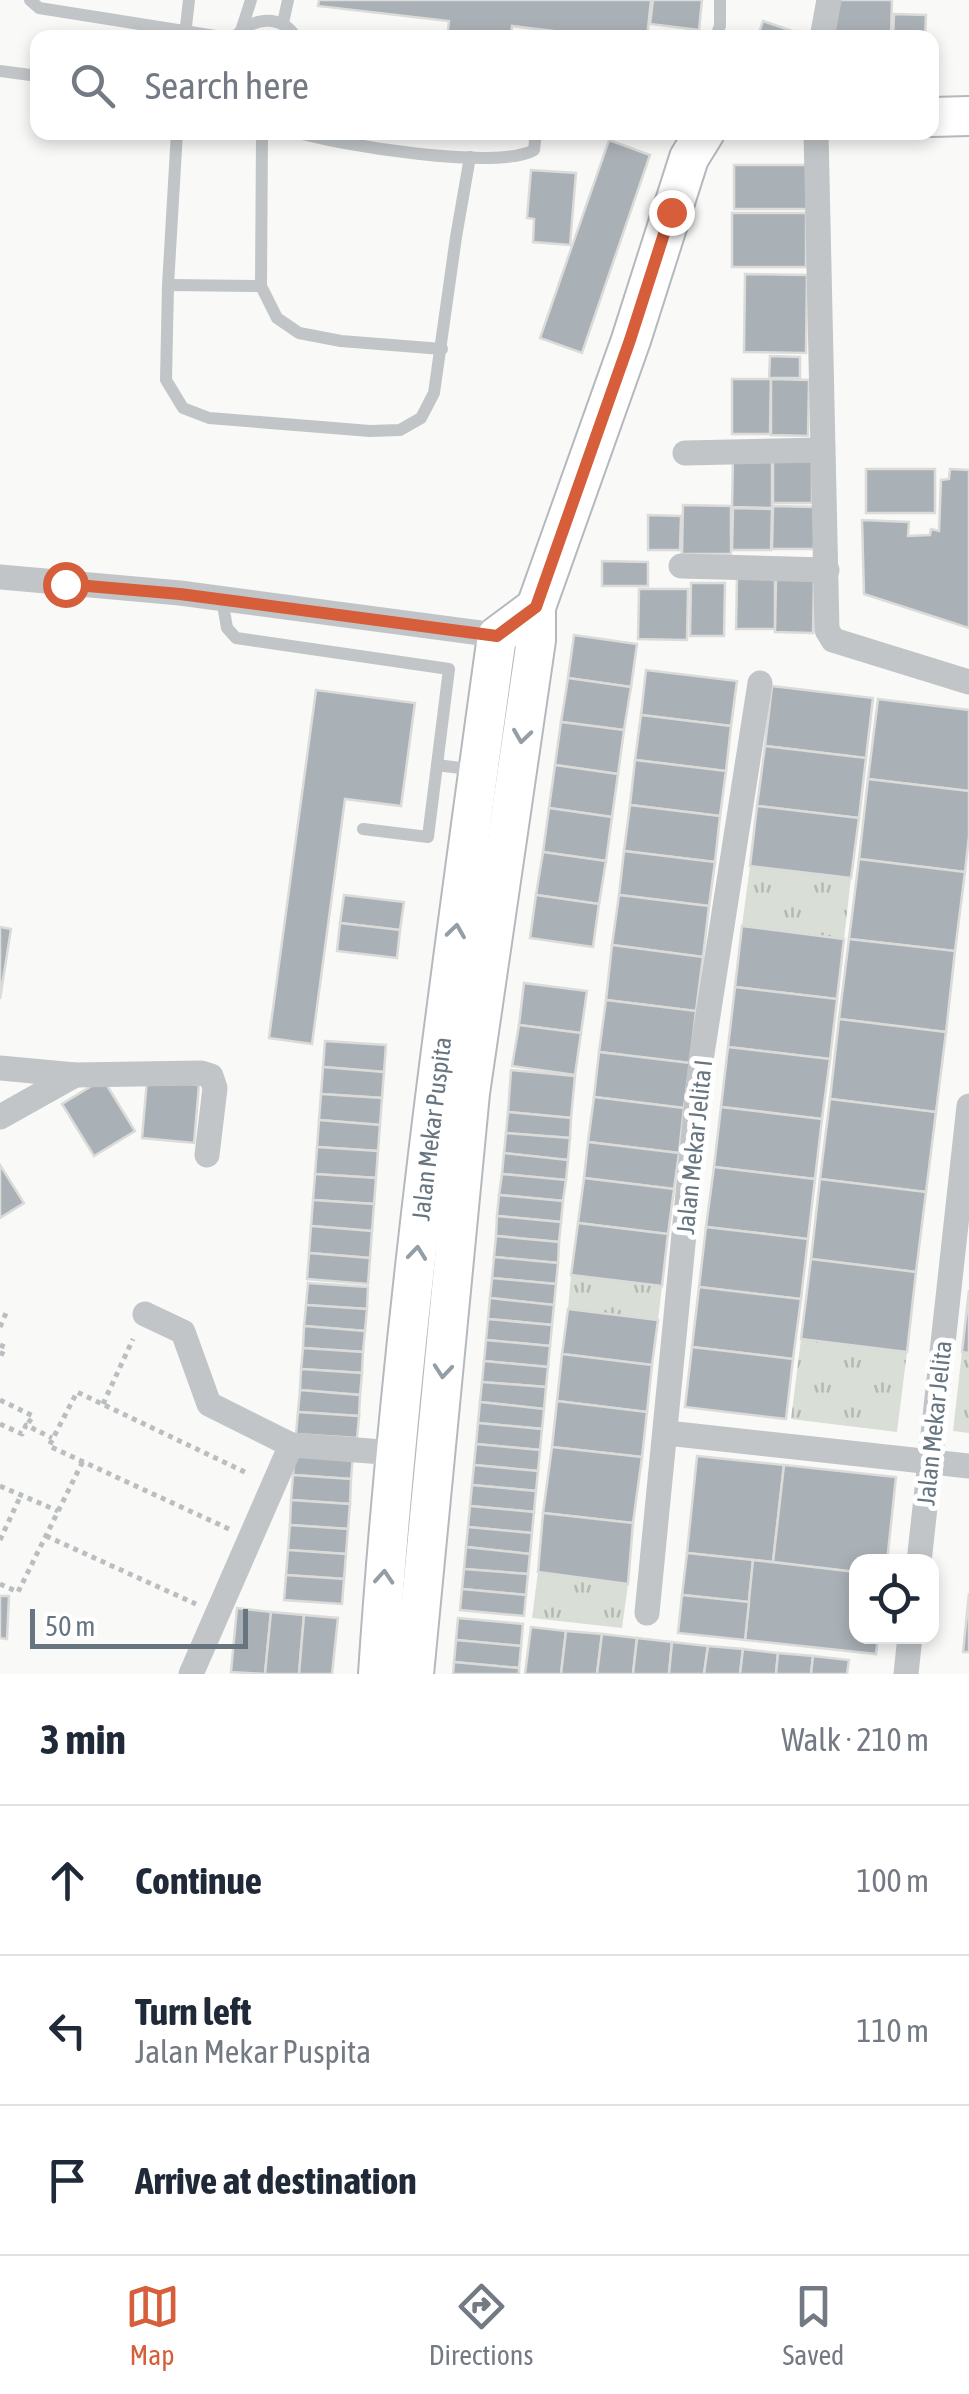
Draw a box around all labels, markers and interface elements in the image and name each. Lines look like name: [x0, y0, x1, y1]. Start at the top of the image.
search box: [30, 30, 939, 140]
icon: search: [65, 58, 120, 113]
text: Search here: [145, 64, 309, 107]
route end: [649, 190, 695, 236]
route start: [43, 562, 89, 608]
one-way arrow: [512, 728, 533, 744]
one-way arrow: [445, 922, 466, 939]
street label: Jalan Mekar Puspita: [406, 1035, 457, 1222]
street label: Jalan Mekar Jelita I: [671, 1058, 717, 1236]
one-way arrow: [406, 1245, 427, 1261]
street label: Jalan Mekar Jelita: [911, 1339, 957, 1507]
one-way arrow: [433, 1363, 454, 1379]
map controls: [849, 1554, 939, 1644]
button: locate: [849, 1554, 939, 1644]
one-way arrow: [373, 1568, 395, 1584]
scale bar: [30, 1604, 248, 1648]
text: 50 m: [45, 1610, 95, 1642]
text: 3 min: [40, 1715, 126, 1763]
text: Walk · 210 m: [781, 1721, 929, 1758]
icon: ahead: [40, 1853, 95, 1908]
text: Continue: [135, 1859, 262, 1902]
text: 100 m: [856, 1862, 929, 1899]
text: Turn left: [135, 1990, 251, 2033]
icon: left: [40, 2003, 95, 2058]
text: 110 m: [856, 2012, 929, 2049]
text: Jalan Mekar Puspita: [135, 2033, 371, 2070]
icon: arrive: [40, 2153, 95, 2208]
text: Arrive at destination: [135, 2159, 417, 2202]
tab: Map: [125, 2279, 180, 2371]
tab: Directions: [429, 2279, 533, 2371]
tab: Saved: [783, 2279, 844, 2371]

